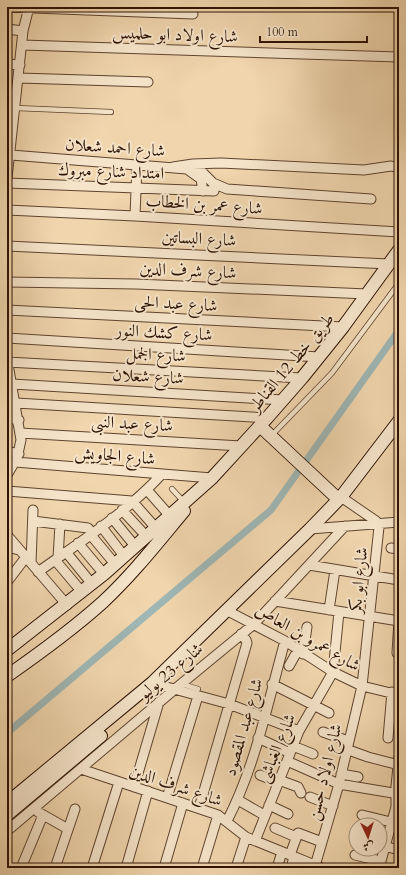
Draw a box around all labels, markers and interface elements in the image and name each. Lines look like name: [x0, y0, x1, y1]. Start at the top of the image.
scale bar: [260, 18, 367, 44]
street label: شارع اولاد ابو حلميس: [112, 21, 238, 50]
text: 100 m: [266, 24, 299, 40]
street label: شارع احمد شعلان: [64, 133, 166, 164]
street label: امتداد شارع مبروك: [57, 158, 165, 187]
street label: شارع عمر بن الخطاب: [145, 189, 263, 222]
street label: شارع البساتين: [161, 225, 237, 254]
street label: شارع شرف الدين: [139, 256, 237, 287]
street label: شارع عبد الحى: [134, 290, 218, 319]
street label: طريق خط 12 القناطر: [242, 308, 340, 418]
street label: شارع كشك النور: [113, 318, 213, 349]
street label: شارع الجمل: [125, 341, 186, 370]
street label: شارع شعلان: [112, 363, 184, 392]
street label: شارع عبد النبى: [90, 410, 174, 439]
street label: شارع الجاويش: [74, 441, 156, 472]
street label: شارع ابو بكر: [343, 546, 375, 616]
street label: شارع عمرو بن العاص: [250, 598, 365, 679]
street label: شارع 23 يوليو: [131, 637, 209, 708]
street label: شارع عبد المقصود: [219, 675, 270, 779]
street label: شارع الغباشى: [252, 710, 303, 787]
street label: شارع اولاد حسن: [301, 721, 350, 823]
street label: شارع شرف الدين: [126, 759, 225, 814]
north arrow: [348, 817, 388, 857]
text: ش: [363, 839, 375, 854]

